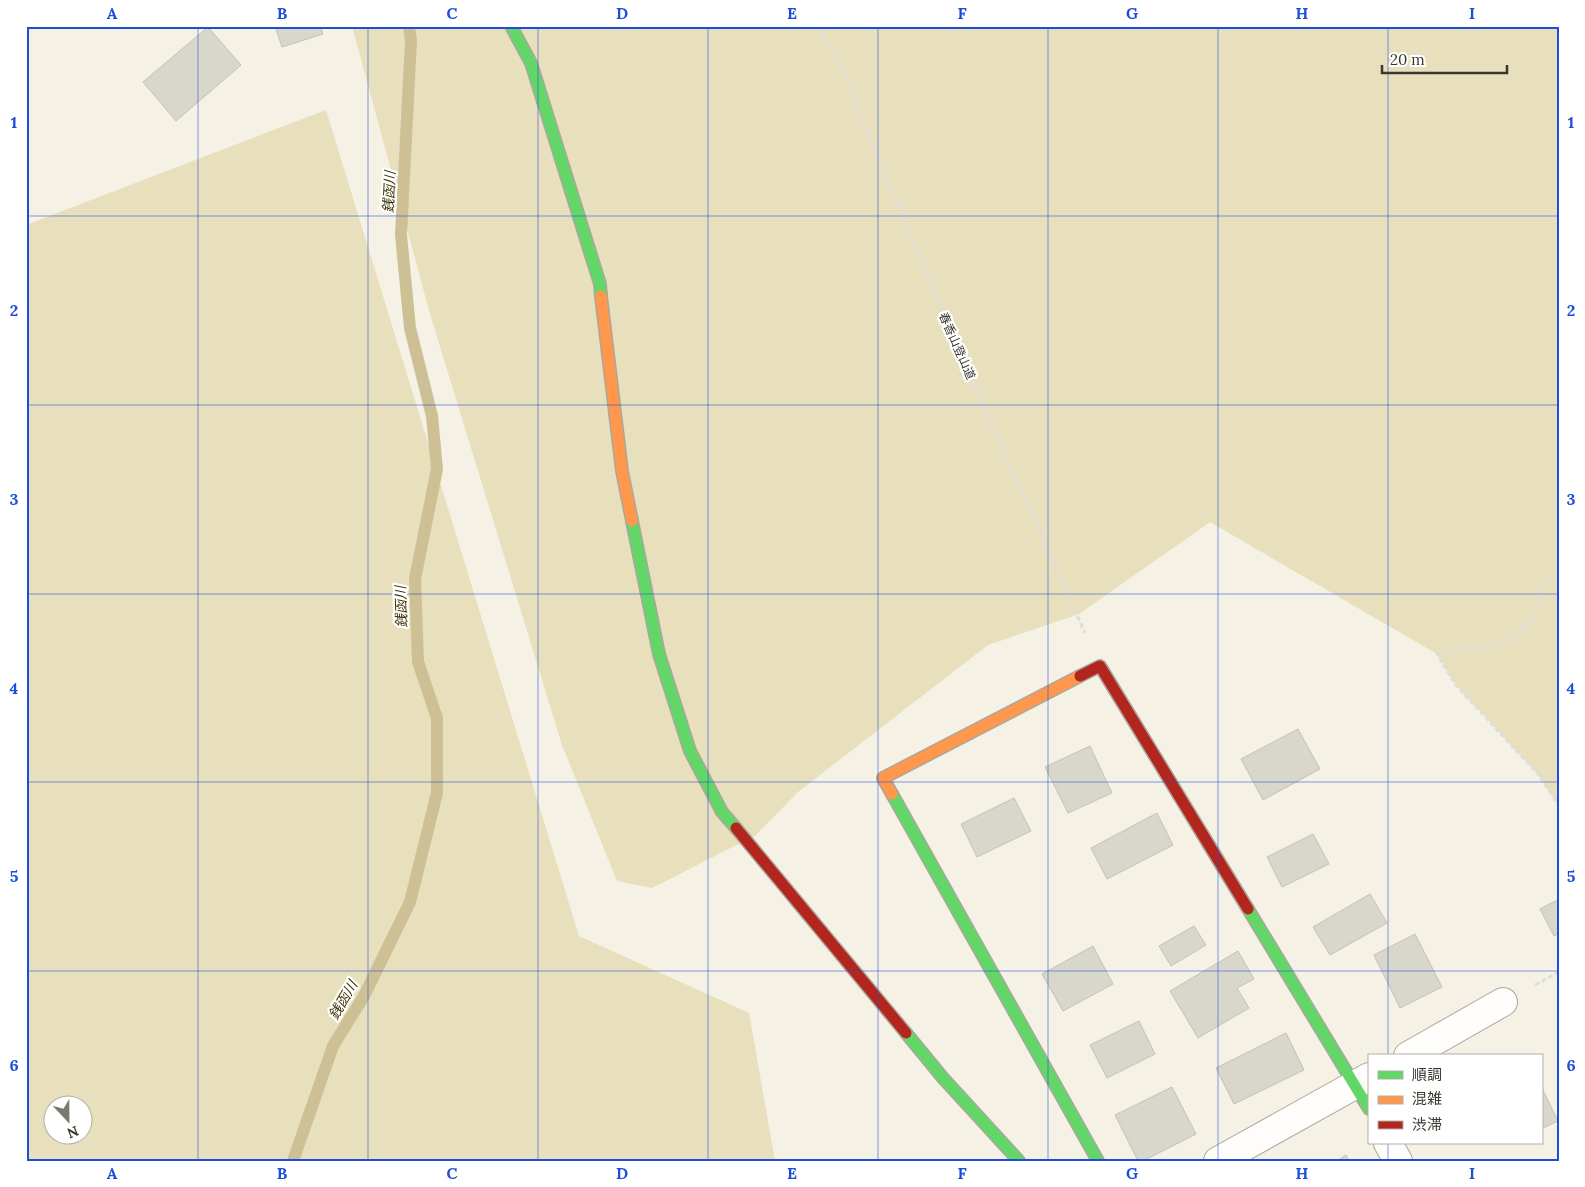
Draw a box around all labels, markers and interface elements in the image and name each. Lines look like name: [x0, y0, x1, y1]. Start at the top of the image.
text: A: [107, 3, 118, 23]
text: B: [277, 3, 288, 23]
text: C: [446, 3, 458, 23]
text: D: [616, 3, 628, 23]
text: E: [787, 3, 797, 23]
text: F: [957, 3, 967, 23]
text: G: [1126, 3, 1138, 23]
text: H: [1296, 3, 1309, 23]
text: I: [1469, 3, 1475, 23]
scale bar: [1382, 42, 1508, 74]
text: 20 m: [1390, 50, 1425, 69]
text: 1: [11, 112, 17, 132]
text: 1: [1568, 112, 1574, 132]
water label: 銭函川: [379, 169, 399, 213]
text: 2: [10, 300, 18, 320]
text: 2: [1567, 300, 1575, 320]
street label: 春香山登山道: [936, 310, 979, 382]
text: 3: [10, 489, 19, 509]
text: 3: [1567, 489, 1576, 509]
water label: 銭函川: [391, 584, 411, 628]
text: 4: [10, 678, 19, 698]
text: 4: [1567, 678, 1576, 698]
text: 5: [10, 866, 19, 886]
text: 5: [1567, 866, 1576, 886]
water label: 銭函川: [325, 976, 362, 1023]
legend: [1368, 1054, 1542, 1144]
text: 6: [9, 1055, 19, 1075]
text: 6: [1566, 1055, 1576, 1075]
text: 順調: [1412, 1065, 1442, 1084]
text: 混雑: [1412, 1089, 1442, 1108]
north arrow: [42, 1094, 92, 1144]
text: 渋滞: [1412, 1115, 1442, 1134]
text: N: [64, 1122, 81, 1142]
text: A: [107, 1163, 118, 1183]
text: B: [277, 1163, 288, 1183]
text: C: [446, 1163, 458, 1183]
text: D: [616, 1163, 628, 1183]
text: E: [787, 1163, 797, 1183]
text: F: [957, 1163, 967, 1183]
text: G: [1126, 1163, 1138, 1183]
text: H: [1296, 1163, 1309, 1183]
text: I: [1469, 1163, 1475, 1183]

